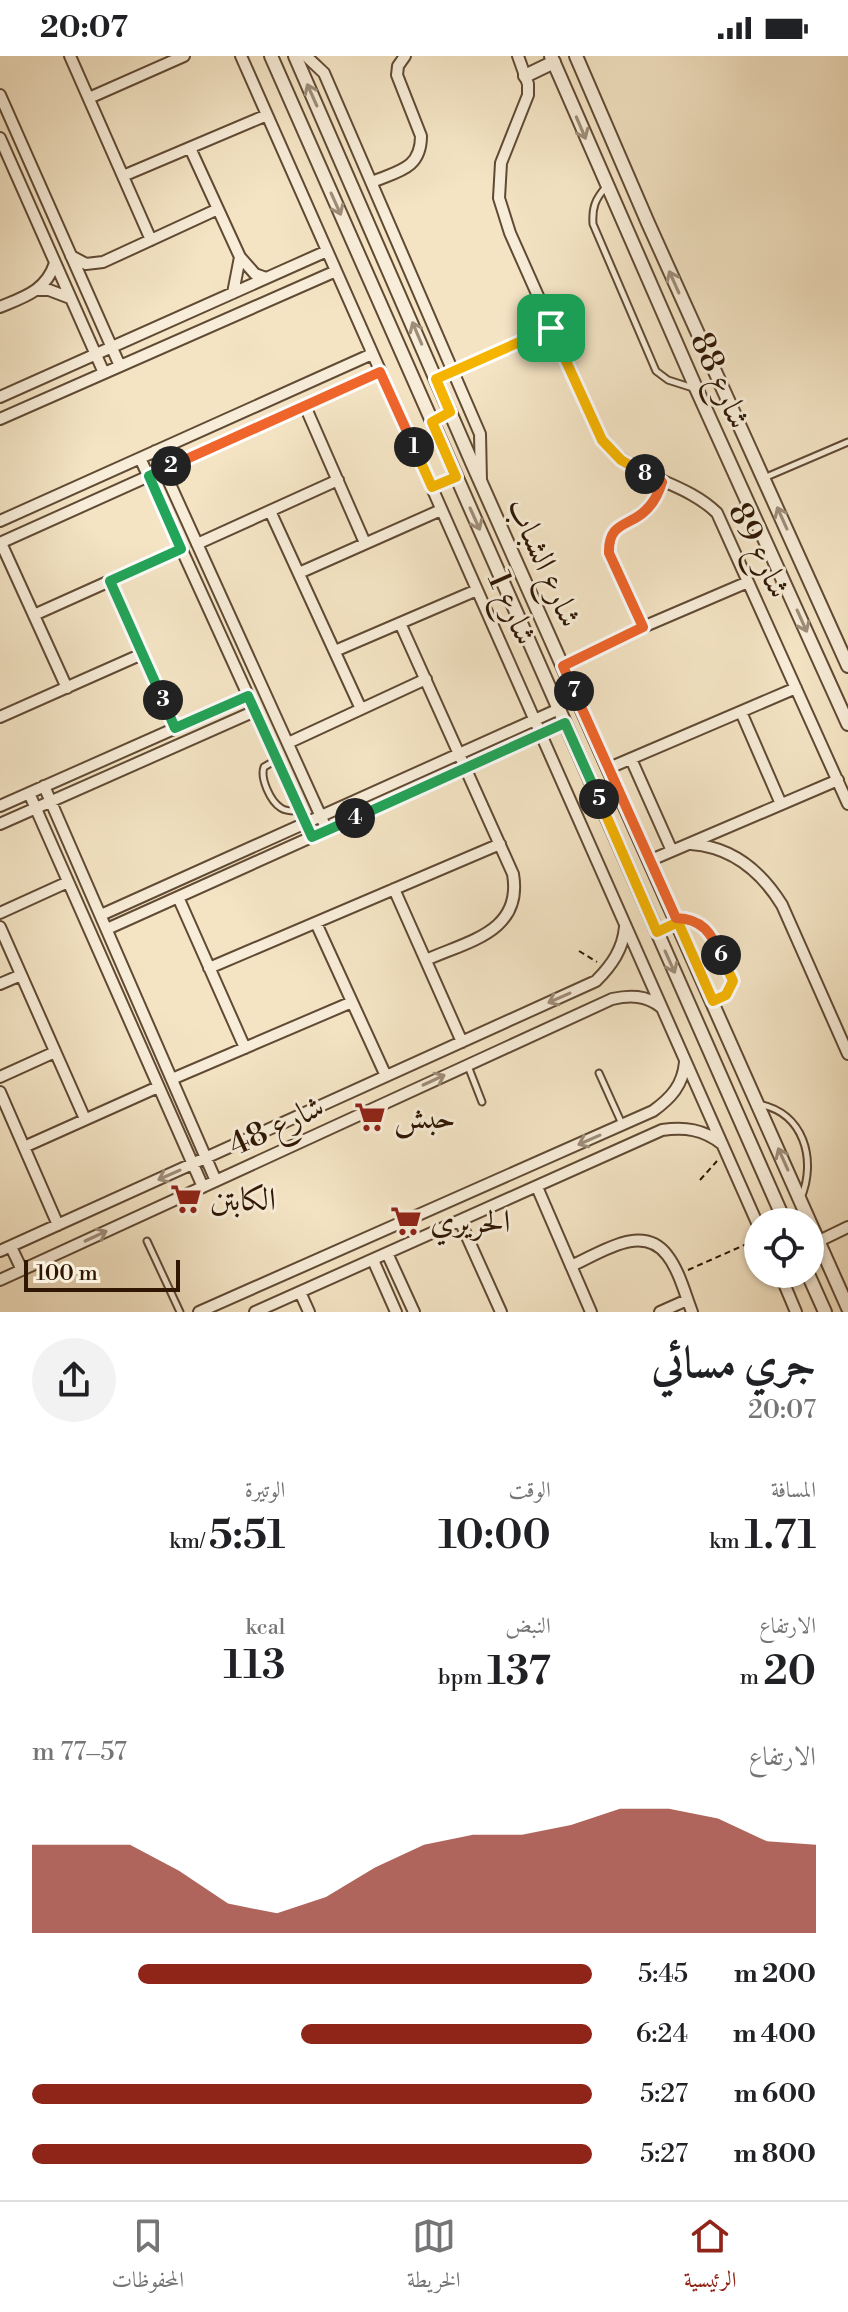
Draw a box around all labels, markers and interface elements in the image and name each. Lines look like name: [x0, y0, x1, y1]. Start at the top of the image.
text: 20:07: [40, 9, 128, 47]
one-way arrow: [304, 83, 319, 107]
one-way arrow: [575, 115, 590, 140]
one-way arrow: [329, 192, 344, 216]
one-way arrow: [666, 270, 681, 294]
pin: [517, 294, 585, 362]
icon: arrive: [529, 306, 573, 350]
one-way arrow: [409, 321, 423, 346]
street label: شارع 88: [676, 326, 759, 437]
pin: 1: [394, 427, 434, 467]
text: 1: [409, 433, 419, 460]
pin: 2: [151, 446, 191, 486]
text: 2: [164, 452, 178, 479]
pin: 8: [625, 454, 665, 494]
text: 8: [638, 460, 652, 487]
street label: شارع الشباب: [492, 491, 590, 636]
street label: شارع 89: [714, 496, 799, 607]
one-way arrow: [468, 507, 483, 531]
one-way arrow: [773, 507, 788, 531]
street label: شارع 1: [473, 566, 546, 654]
one-way arrow: [795, 609, 810, 633]
pin: 7: [554, 671, 594, 711]
text: 7: [568, 677, 580, 704]
pin: 3: [143, 680, 183, 720]
text: 3: [156, 686, 170, 713]
pin: 5: [579, 779, 619, 819]
text: 5: [592, 785, 606, 812]
pin: 4: [335, 798, 375, 838]
text: 4: [348, 804, 362, 831]
pin: 6: [701, 935, 741, 975]
text: 6: [714, 941, 728, 968]
one-way arrow: [664, 949, 679, 974]
one-way arrow: [547, 991, 572, 1006]
one-way arrow: [422, 1072, 446, 1087]
street label: شارع 48: [222, 1086, 333, 1171]
place label: حبش: [394, 1098, 456, 1139]
supermarket icon: حبش: [353, 1100, 387, 1134]
one-way arrow: [577, 1133, 601, 1148]
one-way arrow: [775, 1147, 790, 1171]
one-way arrow: [157, 1168, 182, 1183]
place label: الكابتن: [210, 1180, 276, 1220]
supermarket icon: الكابتن: [169, 1182, 203, 1216]
place label: الحريري: [430, 1202, 510, 1246]
supermarket icon: الحريري: [389, 1204, 423, 1238]
map controls: [744, 1208, 824, 1288]
button: locate: [744, 1208, 824, 1288]
one-way arrow: [84, 1228, 108, 1243]
scale bar: [24, 1256, 180, 1292]
text: 100 m: [36, 1260, 98, 1287]
text: جري مسائي: [652, 1336, 816, 1391]
button: share: [32, 1338, 116, 1422]
text: 20:07: [748, 1394, 816, 1426]
text: الوتيرة: [245, 1477, 285, 1504]
text: الوقت: [509, 1477, 551, 1504]
text: المسافة: [771, 1477, 816, 1504]
text: 5:51: [209, 1511, 285, 1561]
text: 10:00: [438, 1511, 551, 1561]
text: 1.71: [744, 1511, 816, 1561]
text: /km: [169, 1528, 209, 1555]
text: km: [709, 1528, 744, 1555]
text: النبض: [505, 1613, 551, 1640]
text: الارتفاع: [759, 1613, 816, 1640]
text: kcal: [245, 1614, 285, 1641]
text: 113: [224, 1641, 285, 1691]
text: 137: [487, 1647, 551, 1697]
text: 20: [763, 1647, 816, 1697]
text: bpm: [438, 1664, 487, 1691]
text: m: [740, 1664, 763, 1691]
text: 57–77 m: [32, 1736, 127, 1768]
text: الارتفاع: [749, 1741, 816, 1773]
text: 5:45: [638, 1958, 688, 1990]
text: 200 m: [734, 1958, 816, 1990]
text: 6:24: [636, 2018, 688, 2050]
text: 400 m: [733, 2018, 816, 2050]
text: 5:27: [640, 2078, 688, 2110]
text: 600 m: [734, 2078, 816, 2110]
text: 5:27: [640, 2138, 688, 2170]
text: 800 m: [734, 2138, 816, 2170]
tab: المحفوظات: [112, 2214, 184, 2301]
tab: الخريطة: [407, 2214, 461, 2301]
tab: الرئيسية: [684, 2214, 736, 2301]

